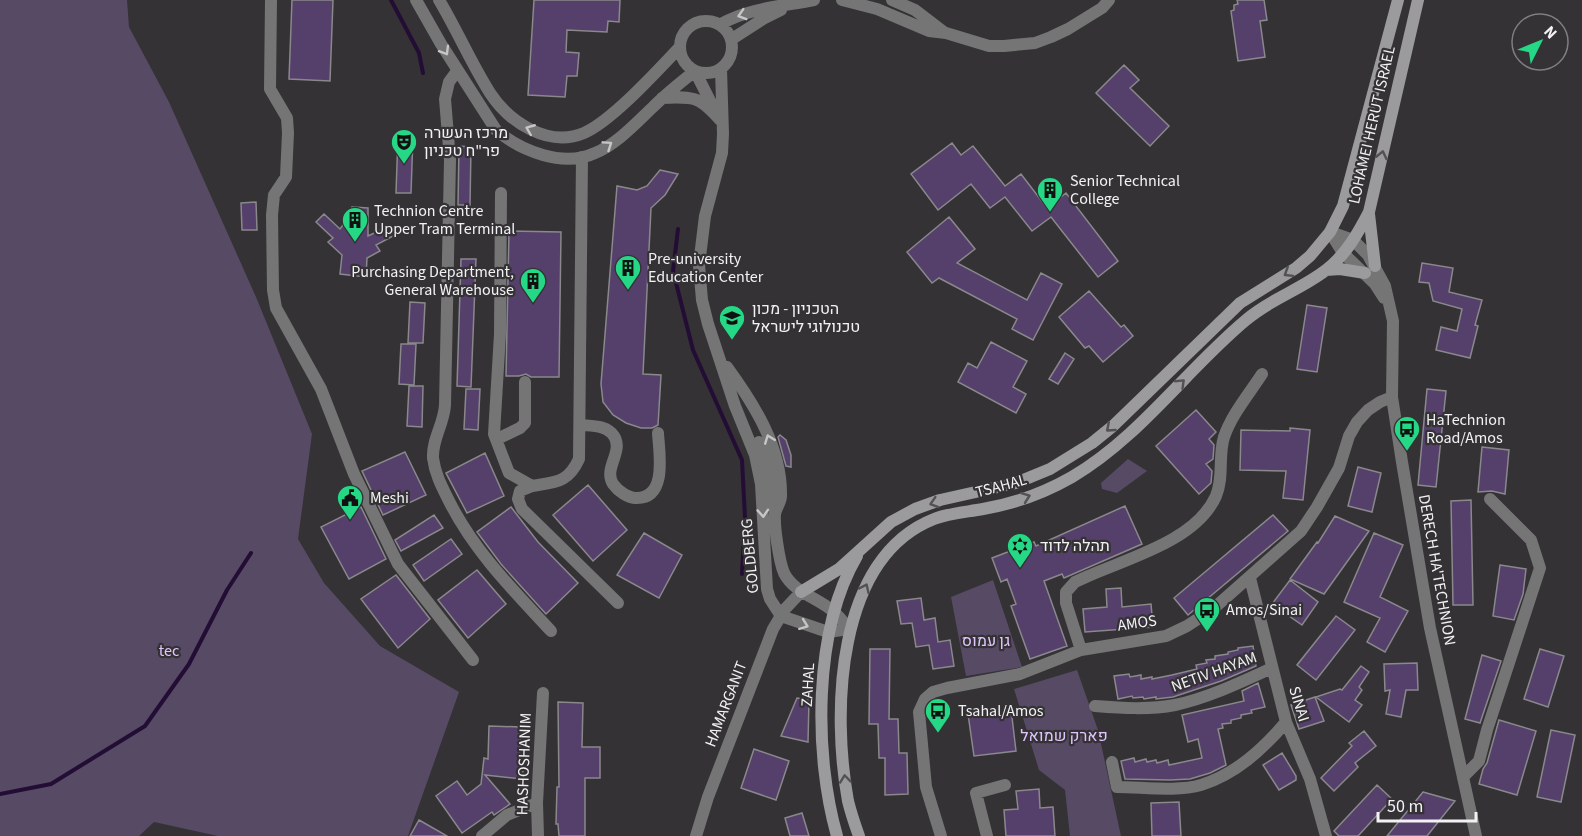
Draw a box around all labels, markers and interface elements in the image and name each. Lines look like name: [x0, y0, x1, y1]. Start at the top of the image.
one-way arrow: [737, 8, 748, 20]
north arrow: [1510, 12, 1570, 72]
text: N: [1539, 21, 1562, 44]
street label: LOHAMEI HERUT ISRAEL: [1343, 44, 1401, 206]
one-way arrow: [438, 45, 450, 55]
place label: מרכז העשרה פר"ח טכניון: [424, 122, 508, 162]
one-way arrow: [526, 124, 537, 136]
theatre icon: מרכז העשרה פר"ח טכניון: [389, 127, 419, 165]
one-way arrow: [601, 141, 612, 152]
one-way arrow: [1375, 150, 1388, 160]
place label: Senior Technical College: [1070, 170, 1180, 210]
building icon: Senior Technical College: [1035, 175, 1065, 213]
place label: Technion Centre Upper Tram Terminal: [374, 200, 515, 240]
building icon: Technion Centre Upper Tram Terminal: [340, 205, 370, 243]
place label: Pre-university Education Center: [648, 248, 764, 288]
building icon: Pre-university Education Center: [613, 253, 643, 291]
place label: Purchasing Department, General Warehouse: [351, 261, 514, 301]
one-way arrow: [1284, 265, 1294, 277]
building icon: Purchasing Department, General Warehouse: [518, 266, 548, 304]
place label: הטכניון - מכון טכנולוגי לישראל: [752, 298, 860, 338]
school or university icon: הטכניון - מכון טכנולוגי לישראל: [717, 303, 747, 341]
one-way arrow: [1174, 379, 1185, 390]
place label: HaTechnion Road/Amos: [1426, 409, 1506, 449]
bus stop icon: HaTechnion Road/Amos: [1392, 414, 1422, 452]
one-way arrow: [1106, 421, 1117, 432]
one-way arrow: [764, 434, 776, 445]
street label: TSAHAL: [973, 469, 1029, 503]
public building icon: Meshi: [335, 483, 365, 521]
place label: Meshi: [370, 487, 409, 509]
one-way arrow: [1021, 492, 1031, 505]
street label: DERECH HA'TECHNION: [1413, 493, 1461, 647]
one-way arrow: [929, 496, 940, 508]
one-way arrow: [756, 508, 769, 517]
street label: GOLDBERG: [736, 518, 764, 594]
synagogue icon: תהלה לדוד: [1005, 531, 1035, 569]
place label: תהלה לדוד: [1040, 535, 1110, 557]
one-way arrow: [858, 583, 870, 594]
bus stop icon: Amos/Sinai: [1192, 595, 1222, 633]
place label: Amos/Sinai: [1226, 599, 1302, 621]
street label: AMOS: [1116, 609, 1158, 637]
one-way arrow: [798, 618, 809, 630]
park label: גן עמוס: [962, 630, 1010, 652]
park label: tec: [159, 640, 179, 662]
street label: NETIV HAYAM: [1168, 646, 1260, 698]
street label: HAMARGANIT: [700, 658, 753, 750]
street label: ZAHAL: [796, 662, 820, 708]
street label: SINAI: [1283, 684, 1315, 724]
bus stop icon: Tsahal/Amos: [923, 696, 953, 734]
place label: Tsahal/Amos: [958, 700, 1044, 722]
street label: HASHOSHANIM: [511, 712, 537, 816]
park label: פארק שמואל: [1020, 725, 1108, 747]
one-way arrow: [840, 775, 852, 784]
scale bar: [1378, 785, 1476, 823]
text: 50 m: [1387, 794, 1423, 819]

